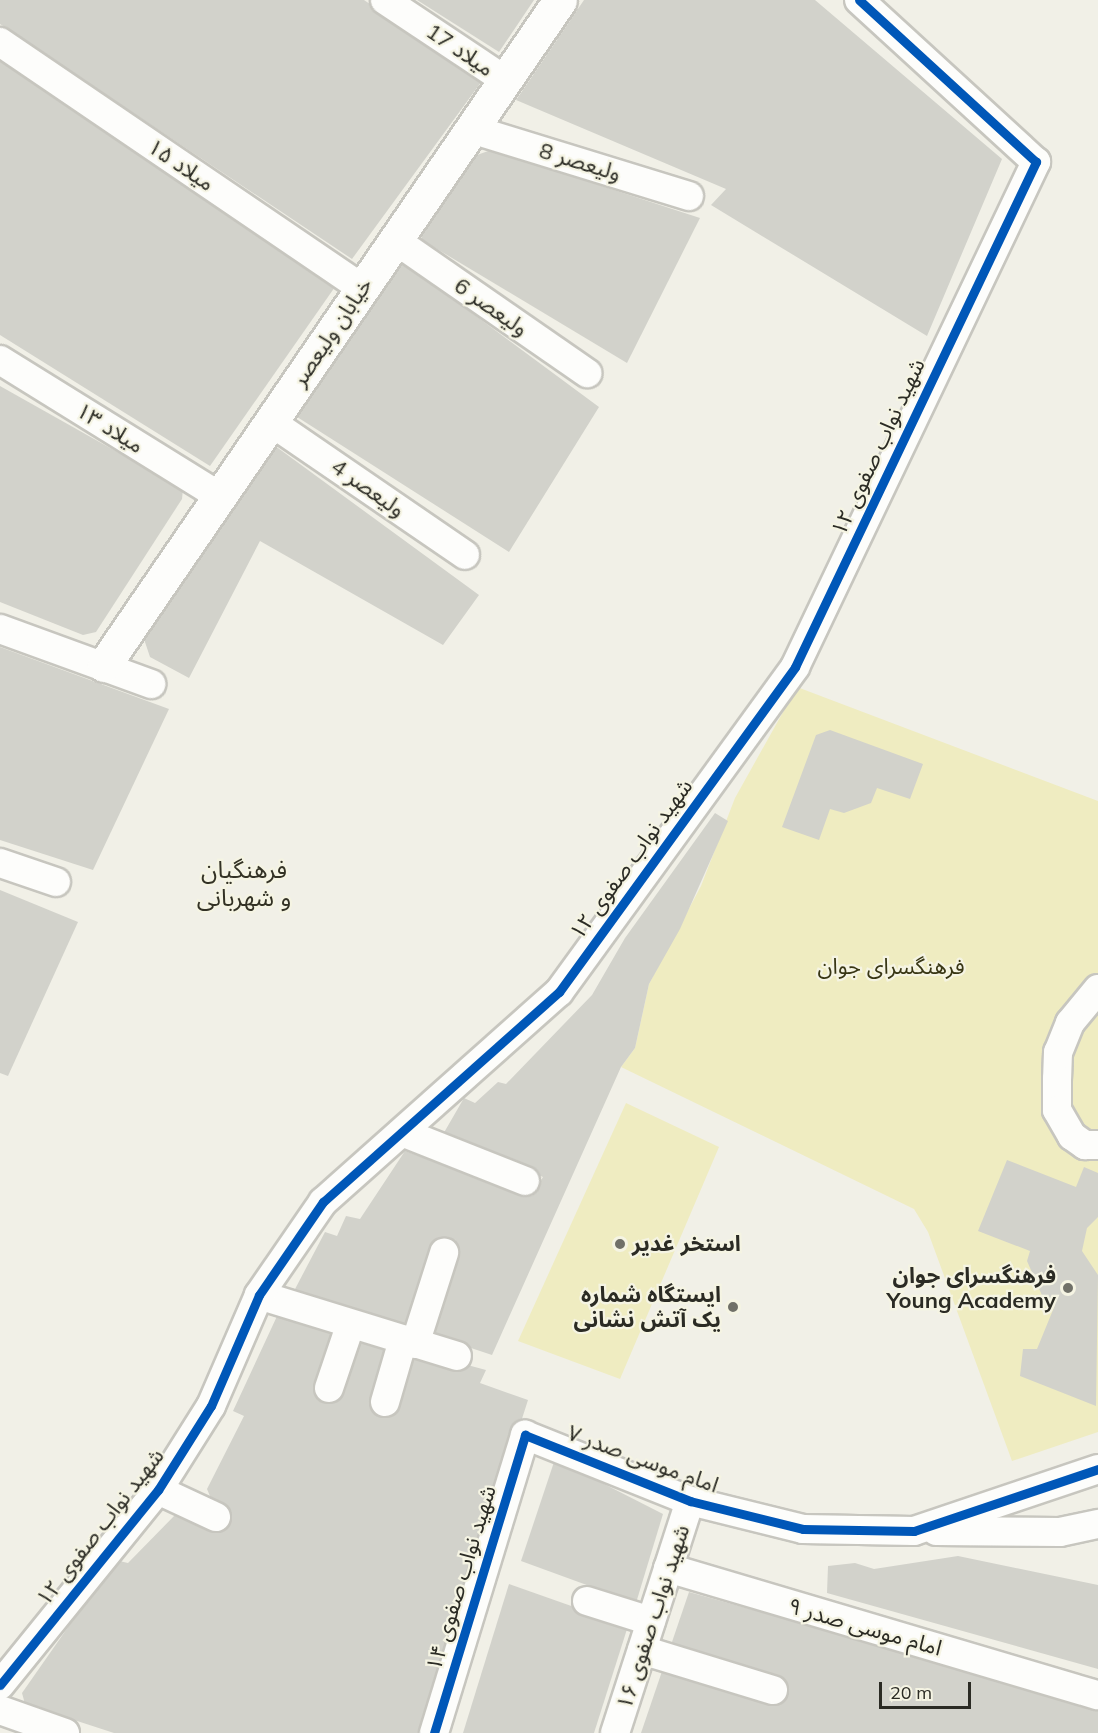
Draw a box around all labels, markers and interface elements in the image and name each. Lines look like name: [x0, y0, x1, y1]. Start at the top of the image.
street label: میلاد 17: [421, 18, 499, 82]
street label: میلاد ۱۵: [143, 133, 219, 197]
street label: ولیعصر 8: [536, 137, 624, 187]
street label: ولیعصر 6: [449, 272, 533, 342]
street label: خیابان ولیعصر: [286, 273, 378, 391]
street label: شهید نواب صفوی ۱۲: [825, 354, 931, 540]
street label: میلاد ۱۳: [71, 397, 149, 459]
street label: ولیعصر 4: [326, 453, 410, 523]
street label: شهید نواب صفوی ۱۲: [564, 774, 698, 944]
district label: فرهنگیان و شهربانی: [197, 856, 291, 912]
park label: فرهنگسرای جوان: [817, 954, 965, 980]
place label: استخر غدیر: [632, 1231, 741, 1257]
marker: استخر غدیر: [613, 1237, 627, 1251]
place label: فرهنگسرای جوان Young Academy: [887, 1262, 1056, 1314]
place label: ایستگاه شماره یک آتش نشانی: [574, 1281, 721, 1332]
marker: فرهنگسرای جوان Young Academy: [1061, 1281, 1075, 1295]
marker: ایستگاه شماره یک آتش نشانی: [726, 1300, 740, 1314]
street label: امام موسی صدر ۷: [564, 1419, 722, 1499]
street label: شهید نواب صفوی ۱۲: [31, 1443, 169, 1611]
street label: شهید نواب صفوی ۱۴: [420, 1482, 502, 1674]
street label: شهید نواب صفوی ۱۶: [611, 1522, 695, 1712]
street label: امام موسی صدر ۹: [785, 1592, 945, 1662]
scale bar: [882, 1670, 974, 1708]
text: 20 m: [890, 1681, 932, 1704]

